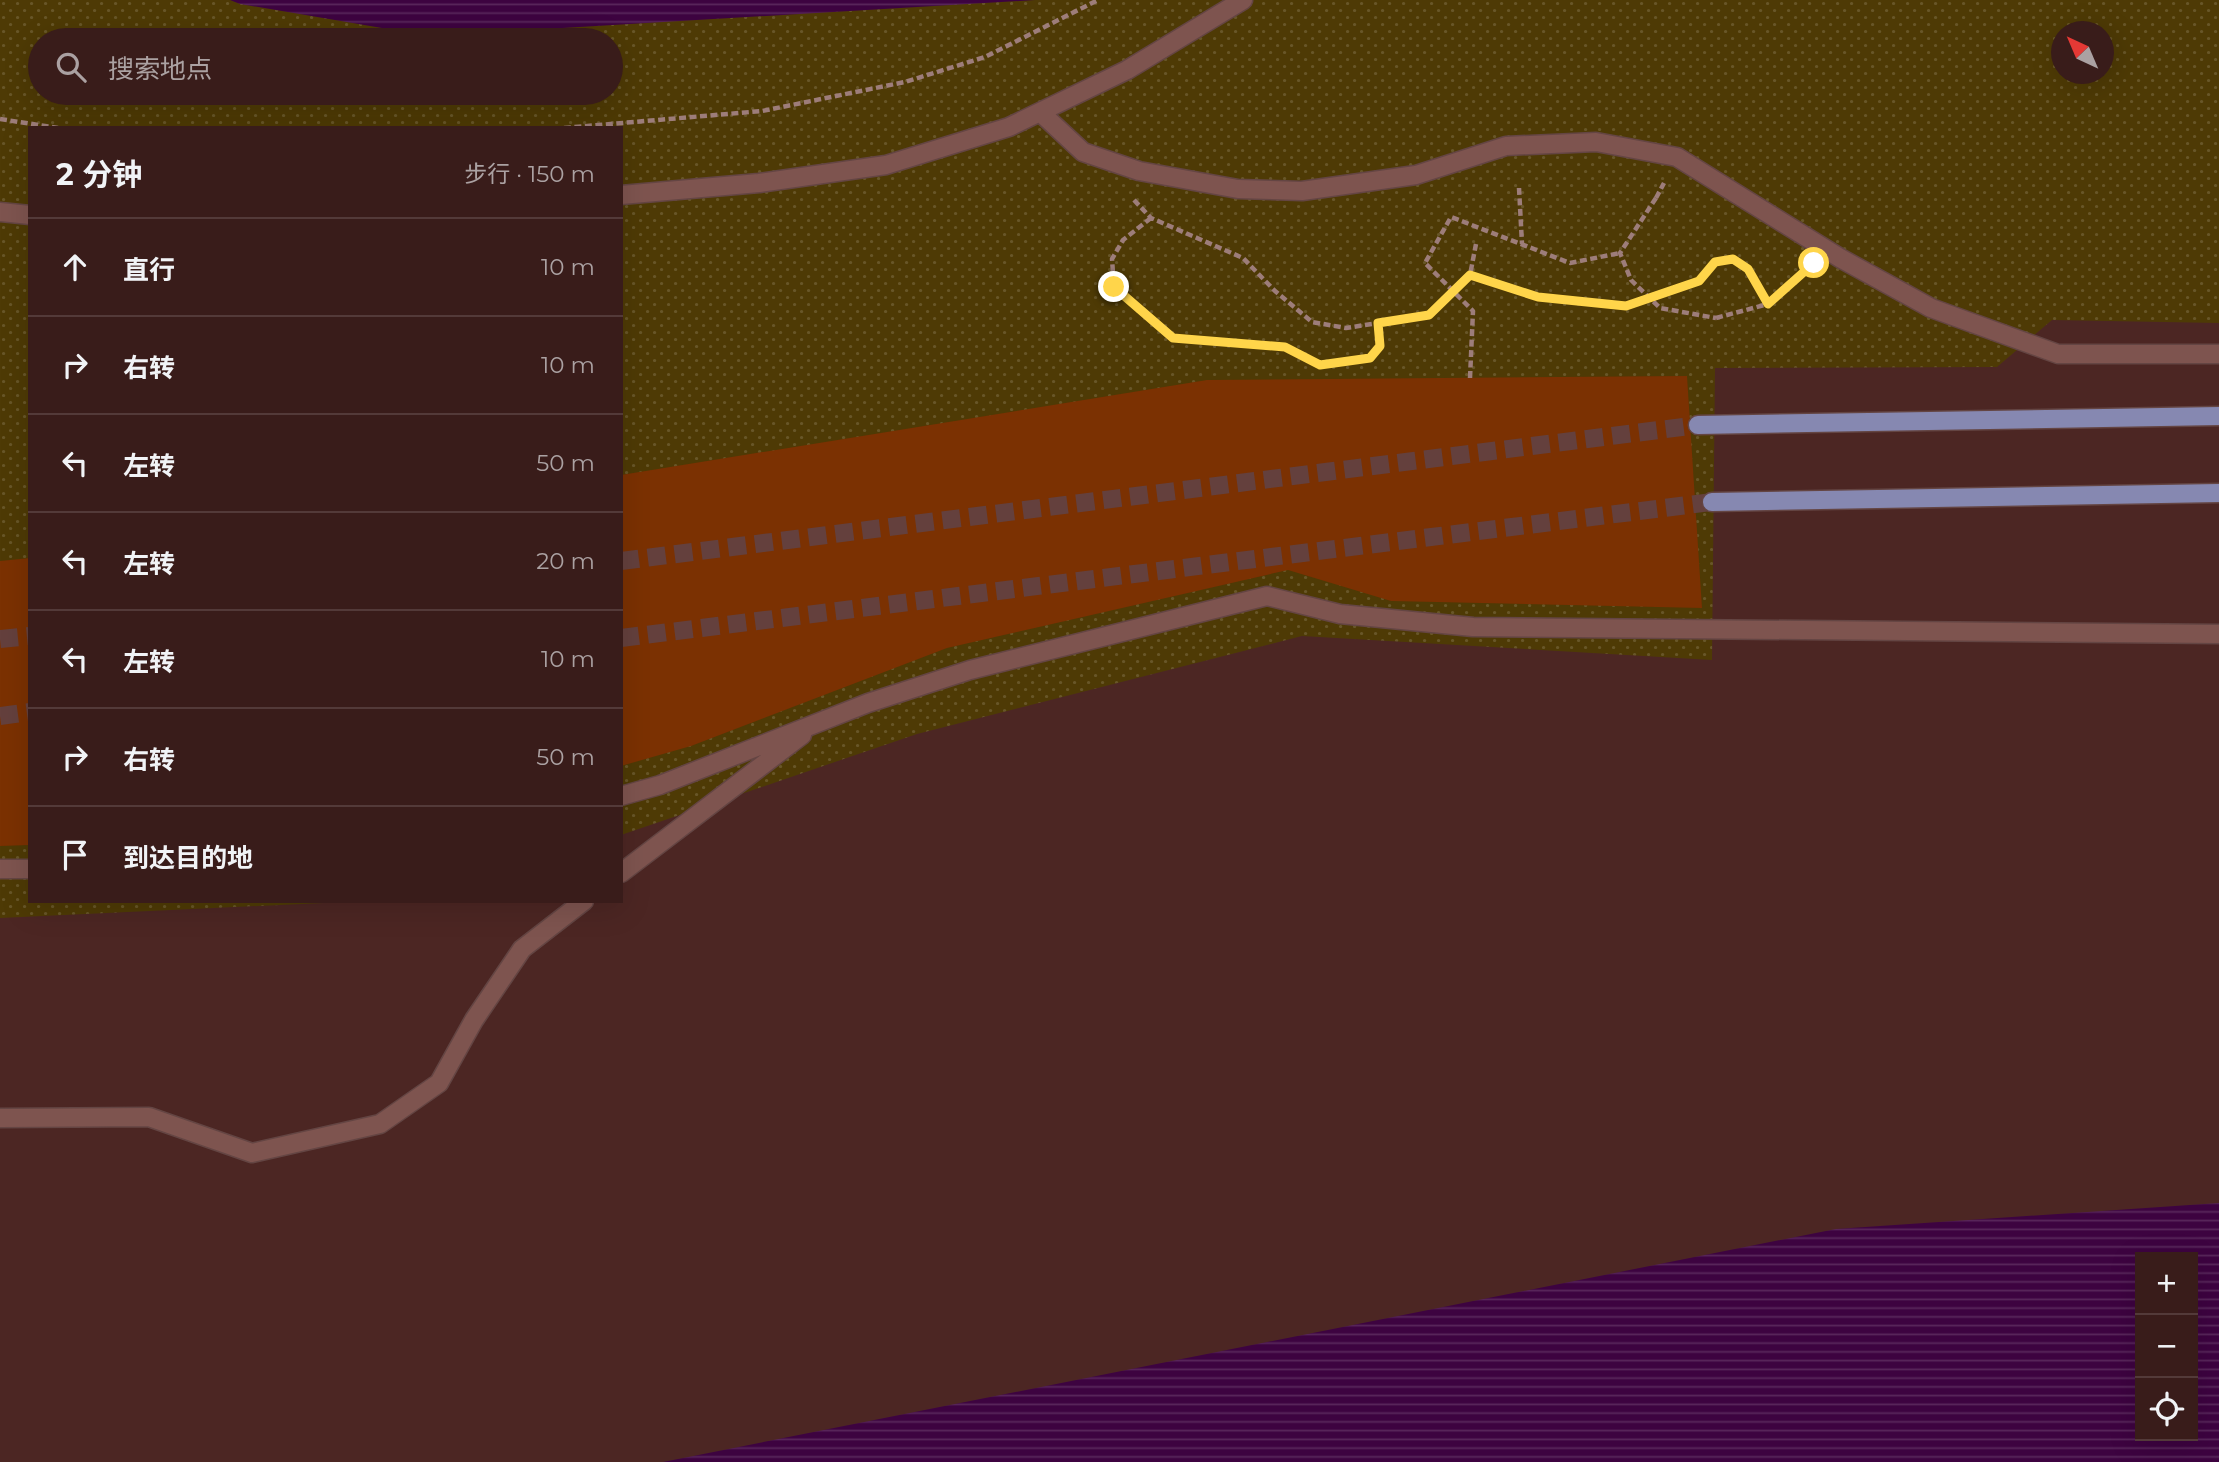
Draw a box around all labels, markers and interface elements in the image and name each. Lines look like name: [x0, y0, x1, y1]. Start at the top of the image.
north arrow: [2051, 21, 2114, 84]
search box: [28, 28, 623, 105]
icon: search: [52, 48, 90, 86]
text: 搜索地点: [108, 53, 212, 85]
text: 2 分钟: [56, 156, 142, 193]
text: 步行 · 150 m: [464, 160, 595, 188]
route start: [1798, 247, 1829, 278]
icon: ahead: [56, 248, 94, 286]
text: 10 m: [541, 253, 595, 281]
text: 直行: [123, 254, 175, 286]
route end: [1098, 271, 1129, 302]
icon: right: [56, 346, 94, 384]
text: 10 m: [541, 351, 595, 379]
text: 右转: [123, 352, 175, 384]
icon: left: [56, 444, 94, 482]
text: 50 m: [536, 449, 595, 477]
text: 左转: [123, 450, 175, 482]
icon: left: [56, 542, 94, 580]
text: 20 m: [536, 547, 595, 575]
text: 左转: [123, 548, 175, 580]
icon: left: [56, 640, 94, 678]
text: 10 m: [541, 645, 595, 673]
text: 左转: [123, 646, 175, 678]
icon: right: [56, 738, 94, 776]
text: 50 m: [536, 743, 595, 771]
text: 右转: [123, 744, 175, 776]
icon: arrive: [56, 836, 94, 874]
text: 到达目的地: [123, 842, 253, 874]
map controls: [2135, 1252, 2198, 1441]
button: +: [2135, 1252, 2198, 1315]
button: −: [2135, 1315, 2198, 1378]
button: locate: [2135, 1378, 2198, 1441]

